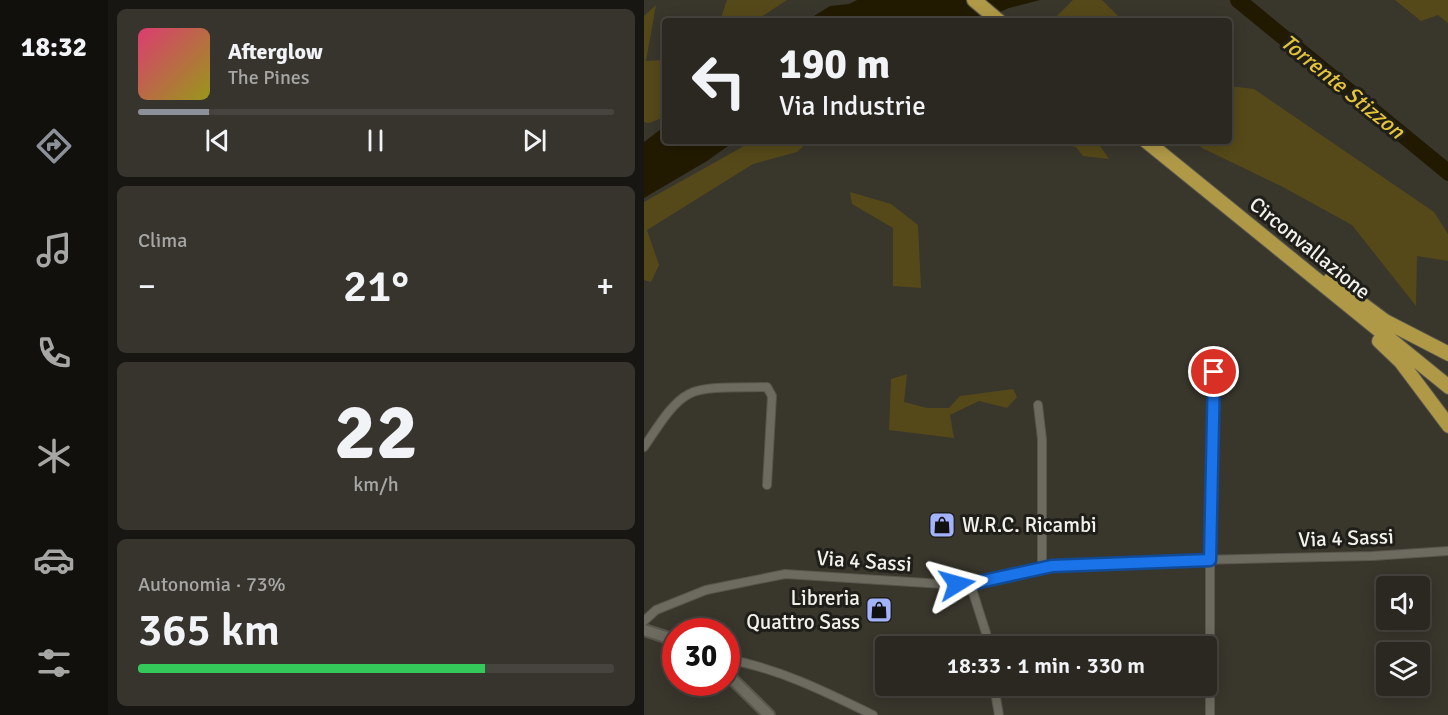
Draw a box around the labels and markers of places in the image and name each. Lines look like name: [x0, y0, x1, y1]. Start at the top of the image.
pin: [1188, 346, 1239, 397]
shop icon: W.R.C. Ricambi: [927, 510, 957, 540]
place label: W.R.C. Ricambi: [962, 512, 1097, 538]
place label: Libreria Quattro Sass: [746, 585, 860, 635]
shop icon: Libreria Quattro Sass: [864, 595, 894, 625]

